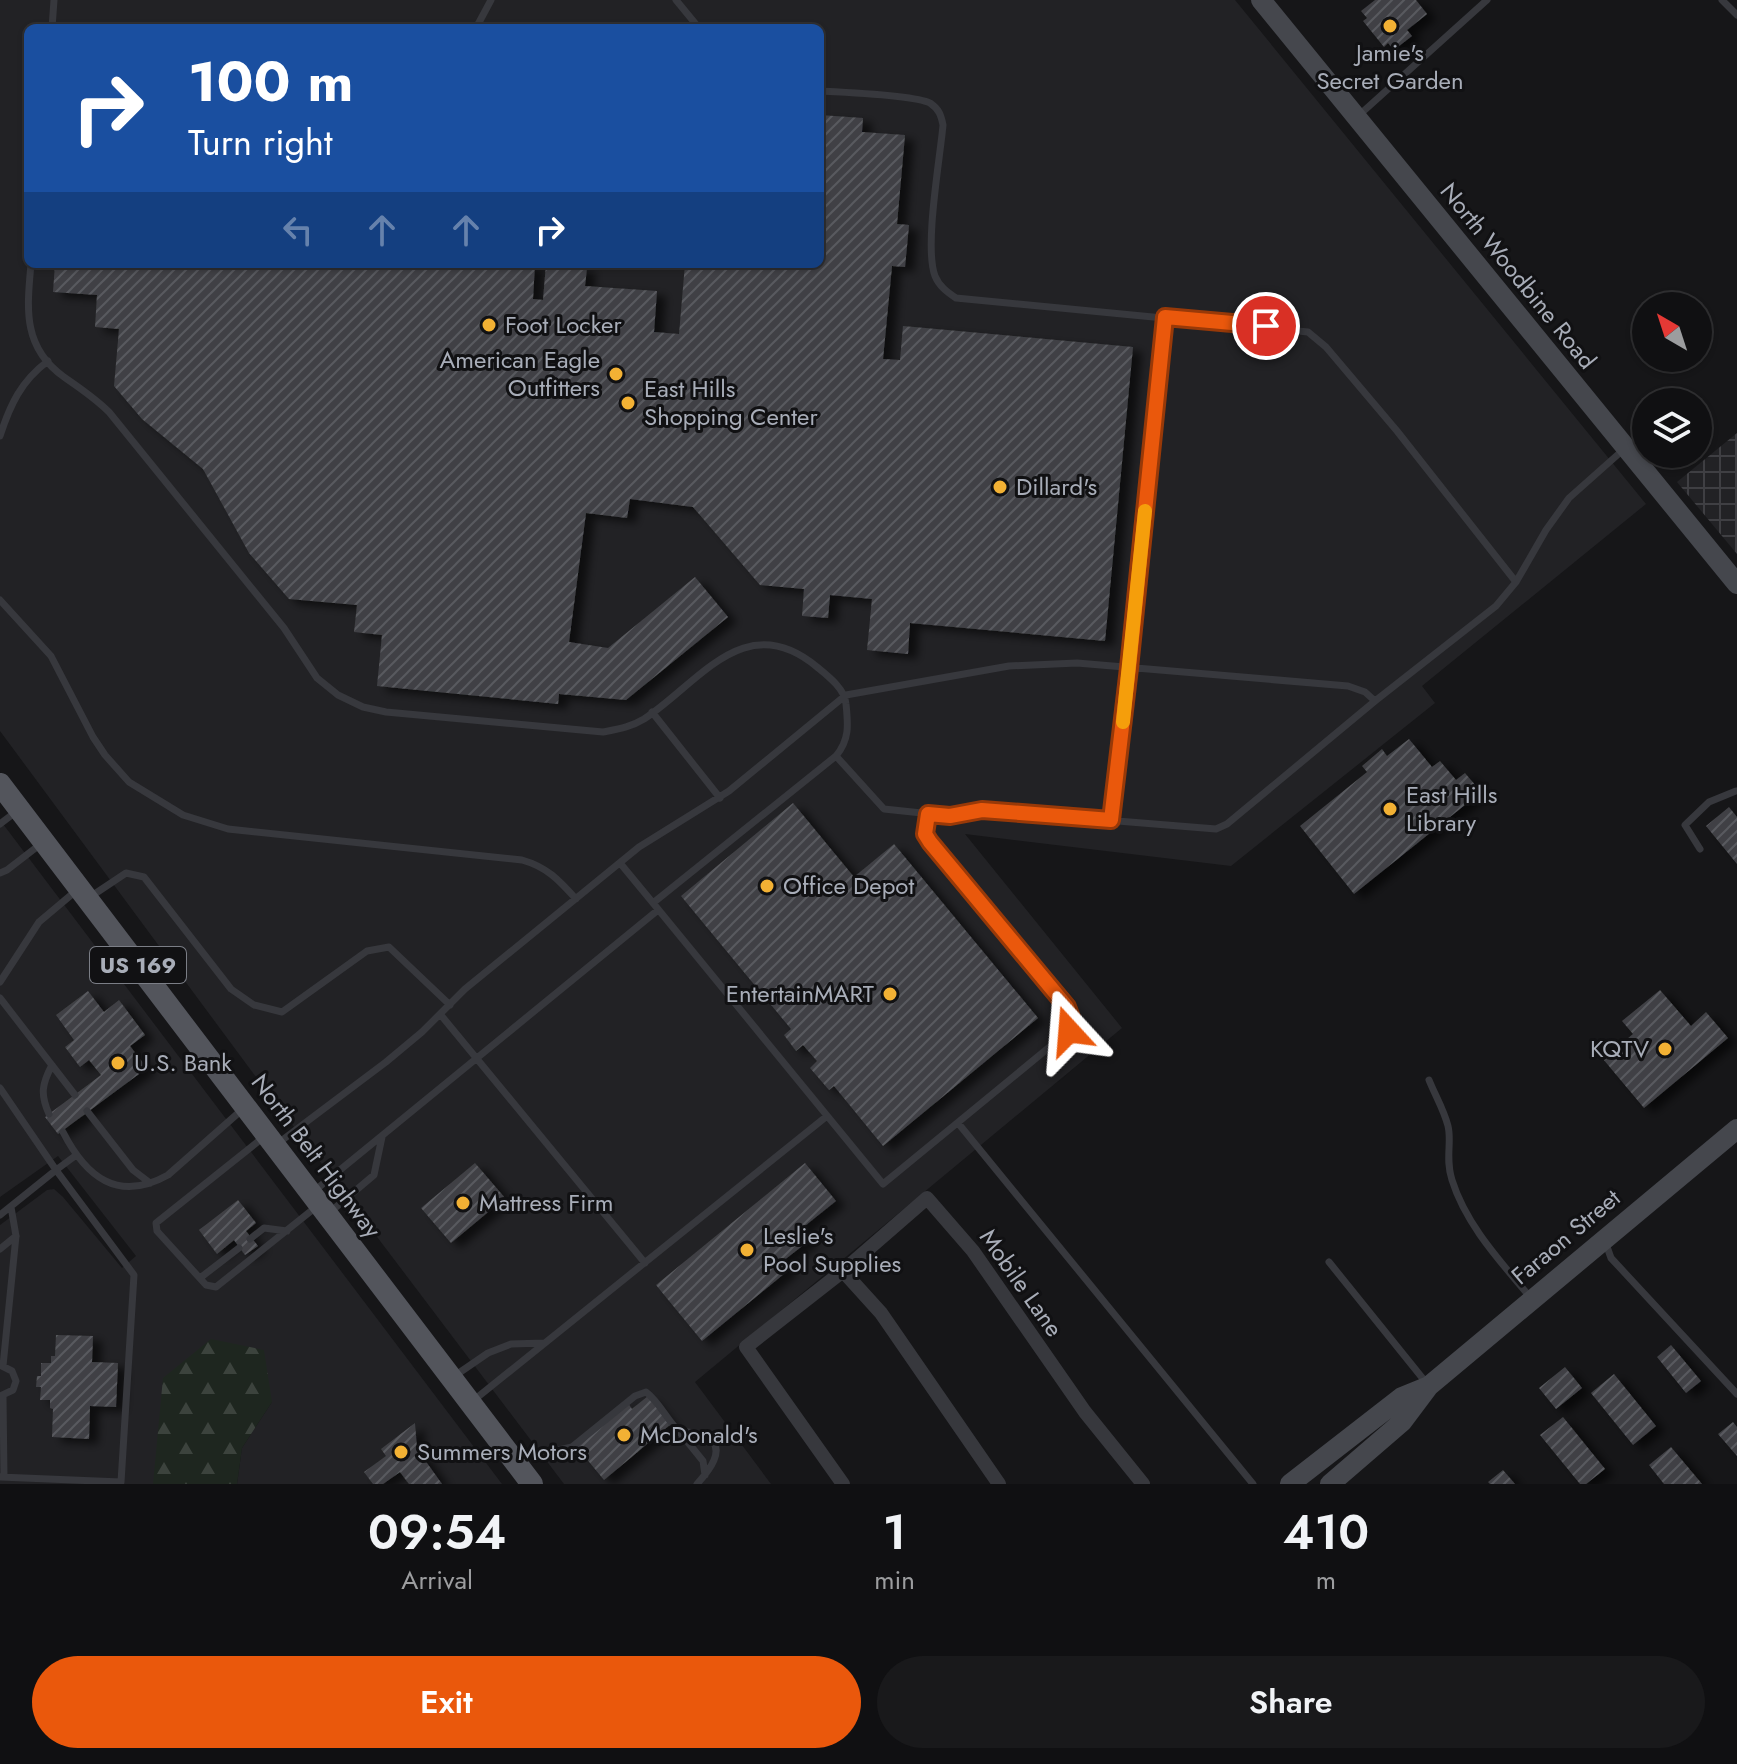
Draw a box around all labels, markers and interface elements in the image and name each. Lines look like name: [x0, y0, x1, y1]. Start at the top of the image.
marker: Jamie's Secret Garden: [1381, 17, 1399, 35]
place label: Jamie's Secret Garden: [1316, 35, 1464, 98]
text: 100 m: [188, 41, 353, 122]
icon: right: [56, 56, 160, 160]
text: Turn right: [188, 116, 333, 168]
street label: North Woodbine Road: [1432, 175, 1605, 376]
icon: left: [276, 208, 320, 252]
icon: ahead: [360, 208, 404, 252]
icon: ahead: [444, 208, 488, 252]
icon: right: [528, 208, 572, 252]
pin: [1232, 292, 1300, 360]
north arrow: [1632, 292, 1712, 372]
map controls: [1632, 292, 1712, 468]
icon: arrive: [1244, 304, 1288, 348]
place label: Foot Locker: [505, 307, 622, 342]
marker: Foot Locker: [480, 316, 498, 334]
place label: American Eagle Outfitters: [439, 342, 600, 405]
marker: American Eagle Outfitters: [607, 365, 625, 383]
place label: East Hills Shopping Center: [644, 371, 818, 434]
button: layers: [1632, 388, 1712, 468]
marker: East Hills Shopping Center: [619, 394, 637, 412]
place label: Dillard's: [1016, 469, 1097, 504]
marker: Dillard's: [991, 478, 1009, 496]
place label: East Hills Library: [1406, 777, 1498, 840]
marker: East Hills Library: [1381, 800, 1399, 818]
place label: Office Depot: [783, 868, 914, 903]
marker: Office Depot: [758, 877, 776, 895]
road number: US 169: [90, 947, 186, 983]
place label: EntertainMART: [726, 976, 874, 1011]
marker: EntertainMART: [881, 985, 899, 1003]
position arrow: [1027, 989, 1111, 1073]
place label: KQTV: [1590, 1031, 1649, 1066]
marker: KQTV: [1656, 1040, 1674, 1058]
place label: U.S. Bank: [134, 1045, 232, 1080]
marker: U.S. Bank: [109, 1054, 127, 1072]
street label: North Belt Highway: [243, 1066, 390, 1245]
street label: Faraon Street: [1504, 1180, 1628, 1293]
place label: Mattress Firm: [479, 1185, 613, 1220]
marker: Mattress Firm: [454, 1194, 472, 1212]
place label: Leslie's Pool Supplies: [763, 1218, 901, 1281]
street label: Mobile Lane: [971, 1222, 1072, 1344]
marker: Leslie's Pool Supplies: [738, 1241, 756, 1259]
place label: McDonald's: [640, 1417, 758, 1452]
marker: McDonald's: [615, 1426, 633, 1444]
place label: Summers Motors: [417, 1434, 587, 1469]
marker: Summers Motors: [392, 1443, 410, 1461]
text: 09:54: [368, 1498, 506, 1567]
text: 1: [883, 1498, 906, 1567]
text: 410: [1283, 1498, 1369, 1567]
text: Arrival: [401, 1561, 473, 1599]
text: min: [874, 1561, 915, 1599]
text: m: [1316, 1561, 1336, 1599]
button: Exit: [32, 1656, 861, 1748]
button: Share: [877, 1656, 1705, 1748]

